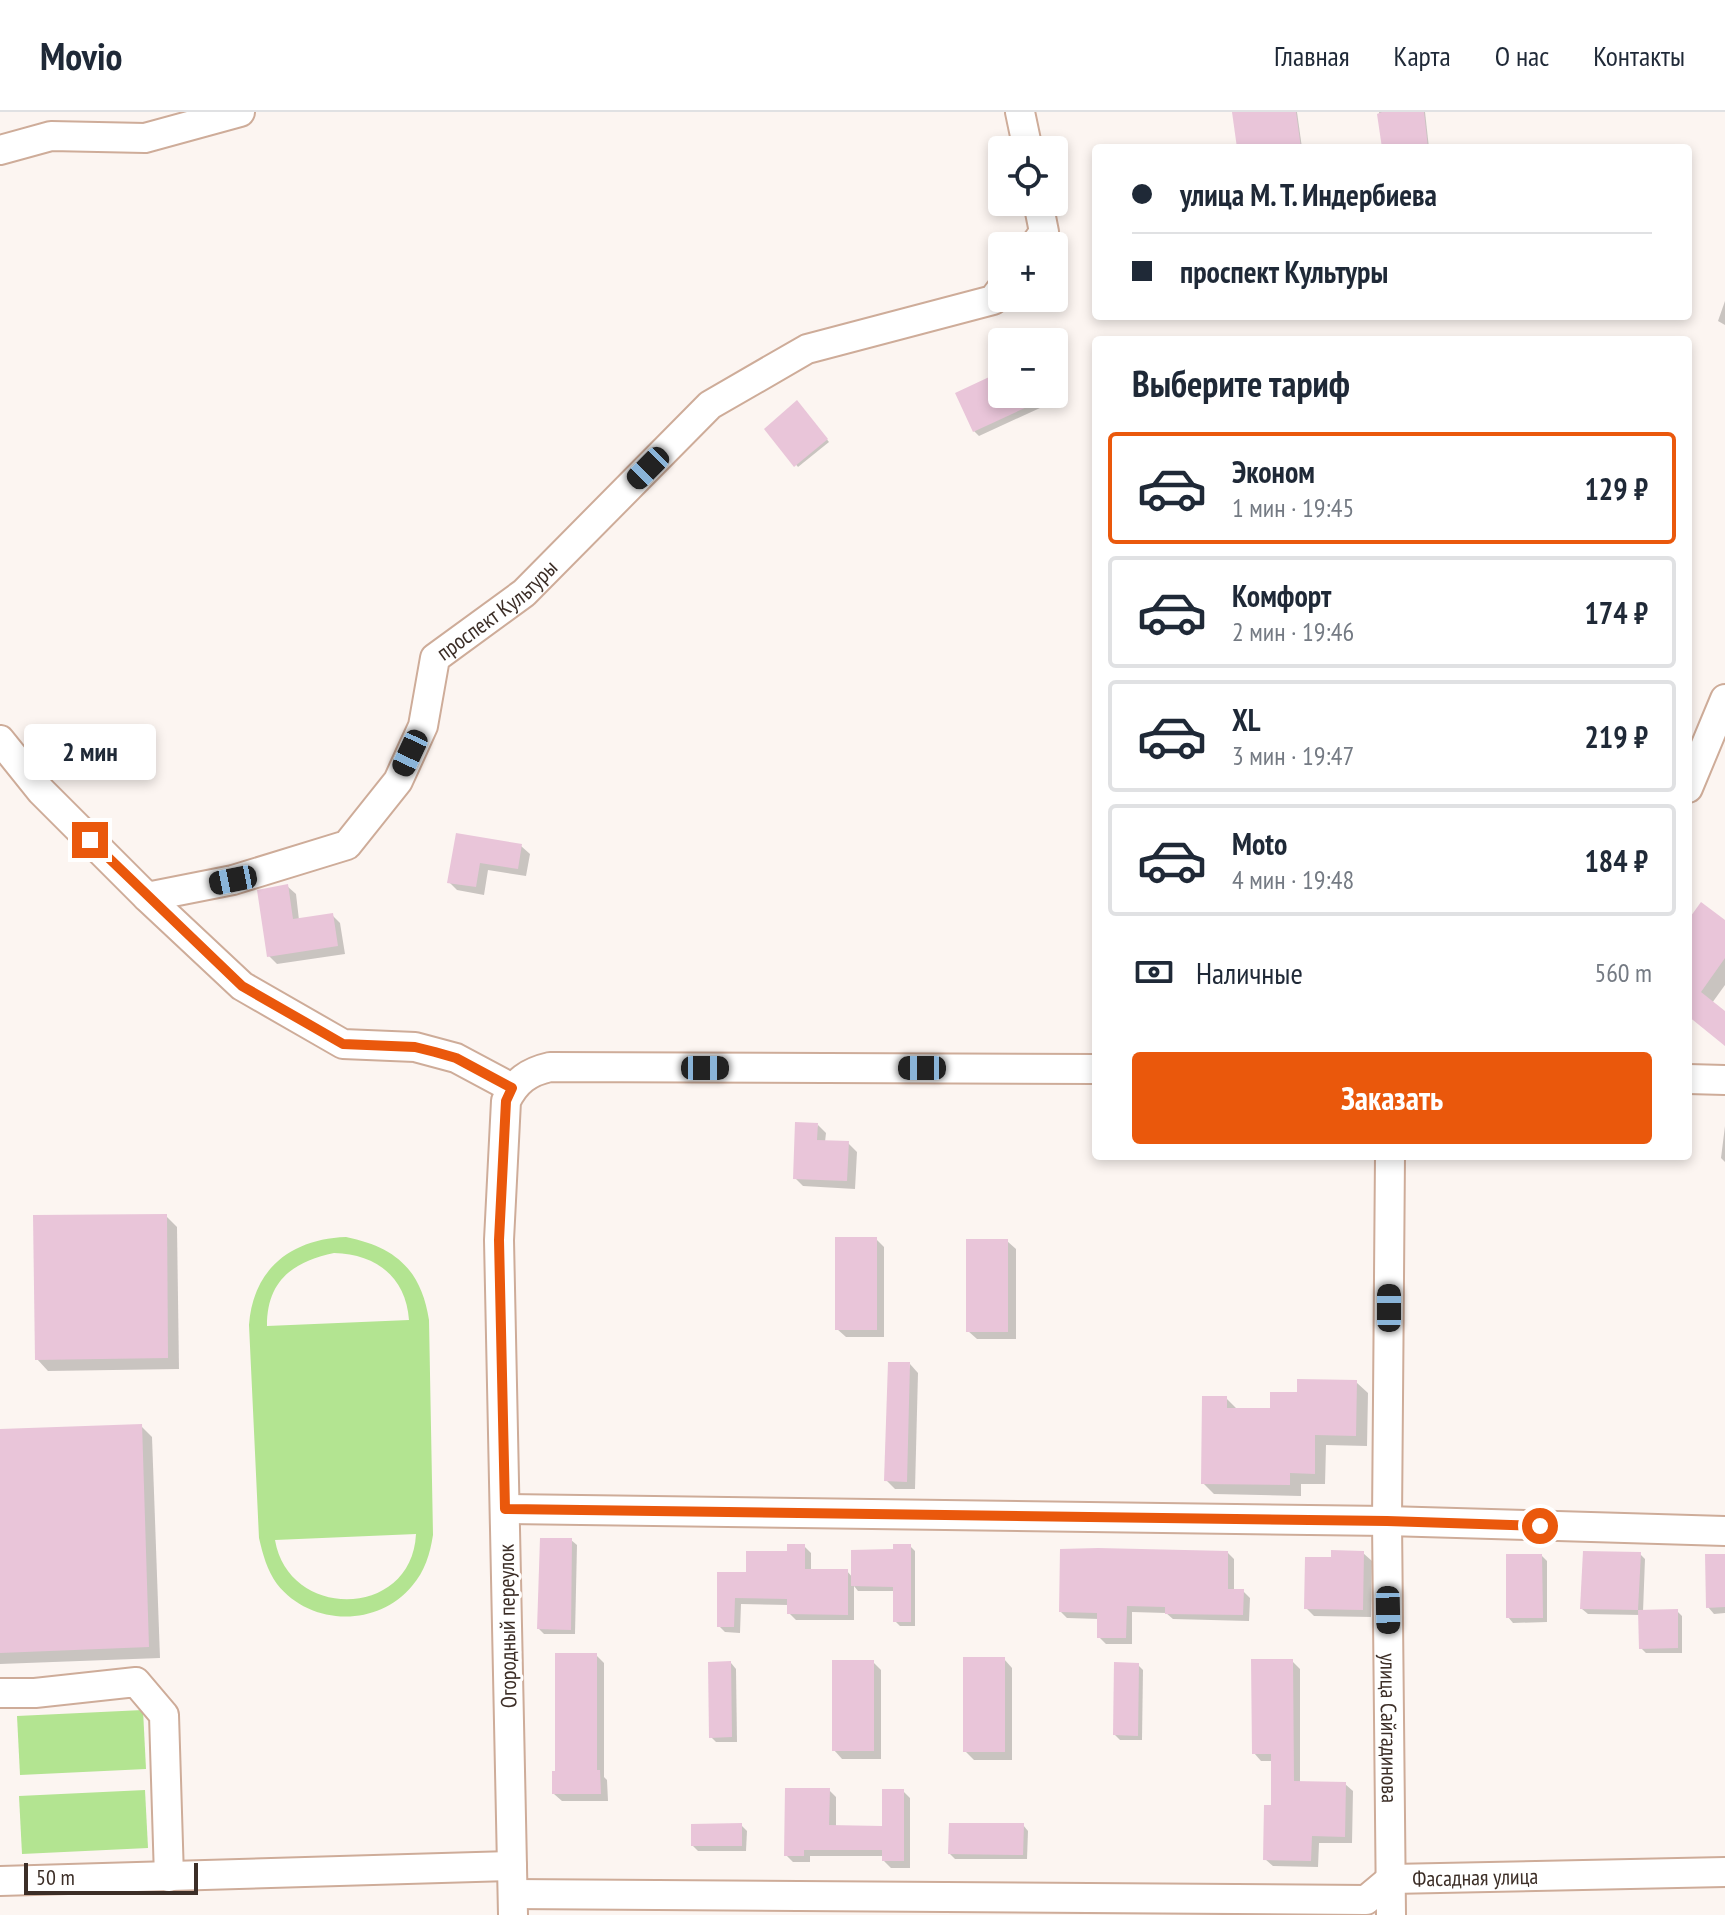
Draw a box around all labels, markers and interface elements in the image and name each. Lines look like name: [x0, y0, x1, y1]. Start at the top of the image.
text: Movio: [40, 31, 122, 80]
text: Главная: [1274, 37, 1350, 74]
text: Карта: [1394, 37, 1451, 74]
text: О нас: [1495, 37, 1549, 74]
text: Контакты: [1593, 37, 1685, 74]
map controls: [988, 136, 1068, 408]
button: locate: [988, 136, 1068, 216]
text: улица М. Т. Индербиева: [1180, 175, 1437, 214]
button: +: [988, 232, 1068, 312]
text: проспект Культуры: [1180, 252, 1388, 291]
button: −: [988, 328, 1068, 408]
text: Выберите тариф: [1132, 360, 1350, 407]
car: [623, 443, 673, 493]
icon: car: [1136, 452, 1208, 524]
text: Эконом: [1232, 452, 1315, 491]
text: 129 ₽: [1584, 469, 1648, 508]
text: 1 мин · 19:45: [1232, 491, 1354, 524]
street label: проспект Культуры: [431, 554, 563, 666]
icon: car: [1136, 576, 1208, 648]
text: Комфорт: [1232, 576, 1331, 615]
text: 174 ₽: [1584, 593, 1648, 632]
text: 2 мин · 19:46: [1232, 615, 1354, 648]
icon: car: [1136, 700, 1208, 772]
text: XL: [1232, 700, 1261, 739]
text: 219 ₽: [1584, 717, 1648, 756]
callout: 2 мин: [24, 724, 156, 780]
car: [389, 726, 431, 780]
text: 2 мин: [62, 735, 118, 768]
text: 3 мин · 19:47: [1232, 739, 1354, 772]
route end: [72, 822, 108, 858]
icon: car: [1136, 824, 1208, 896]
text: Moto: [1232, 824, 1287, 863]
text: 184 ₽: [1584, 841, 1648, 880]
text: 4 мин · 19:48: [1232, 863, 1354, 896]
car: [207, 864, 259, 896]
icon: cash: [1132, 950, 1176, 994]
text: Наличные: [1196, 953, 1303, 992]
text: 560 m: [1594, 956, 1652, 989]
button: Заказать: [1132, 1052, 1652, 1144]
car: [681, 1056, 729, 1080]
car: [898, 1056, 946, 1080]
car: [1377, 1284, 1401, 1332]
route start: [1522, 1508, 1558, 1544]
street label: Огородный переулок: [492, 1543, 522, 1708]
car: [1376, 1586, 1400, 1634]
street label: улица Сайгадинова: [1374, 1653, 1404, 1803]
scale bar: [24, 1859, 198, 1895]
street label: Фасадная улица: [1412, 1862, 1538, 1893]
text: 50 m: [36, 1863, 75, 1891]

